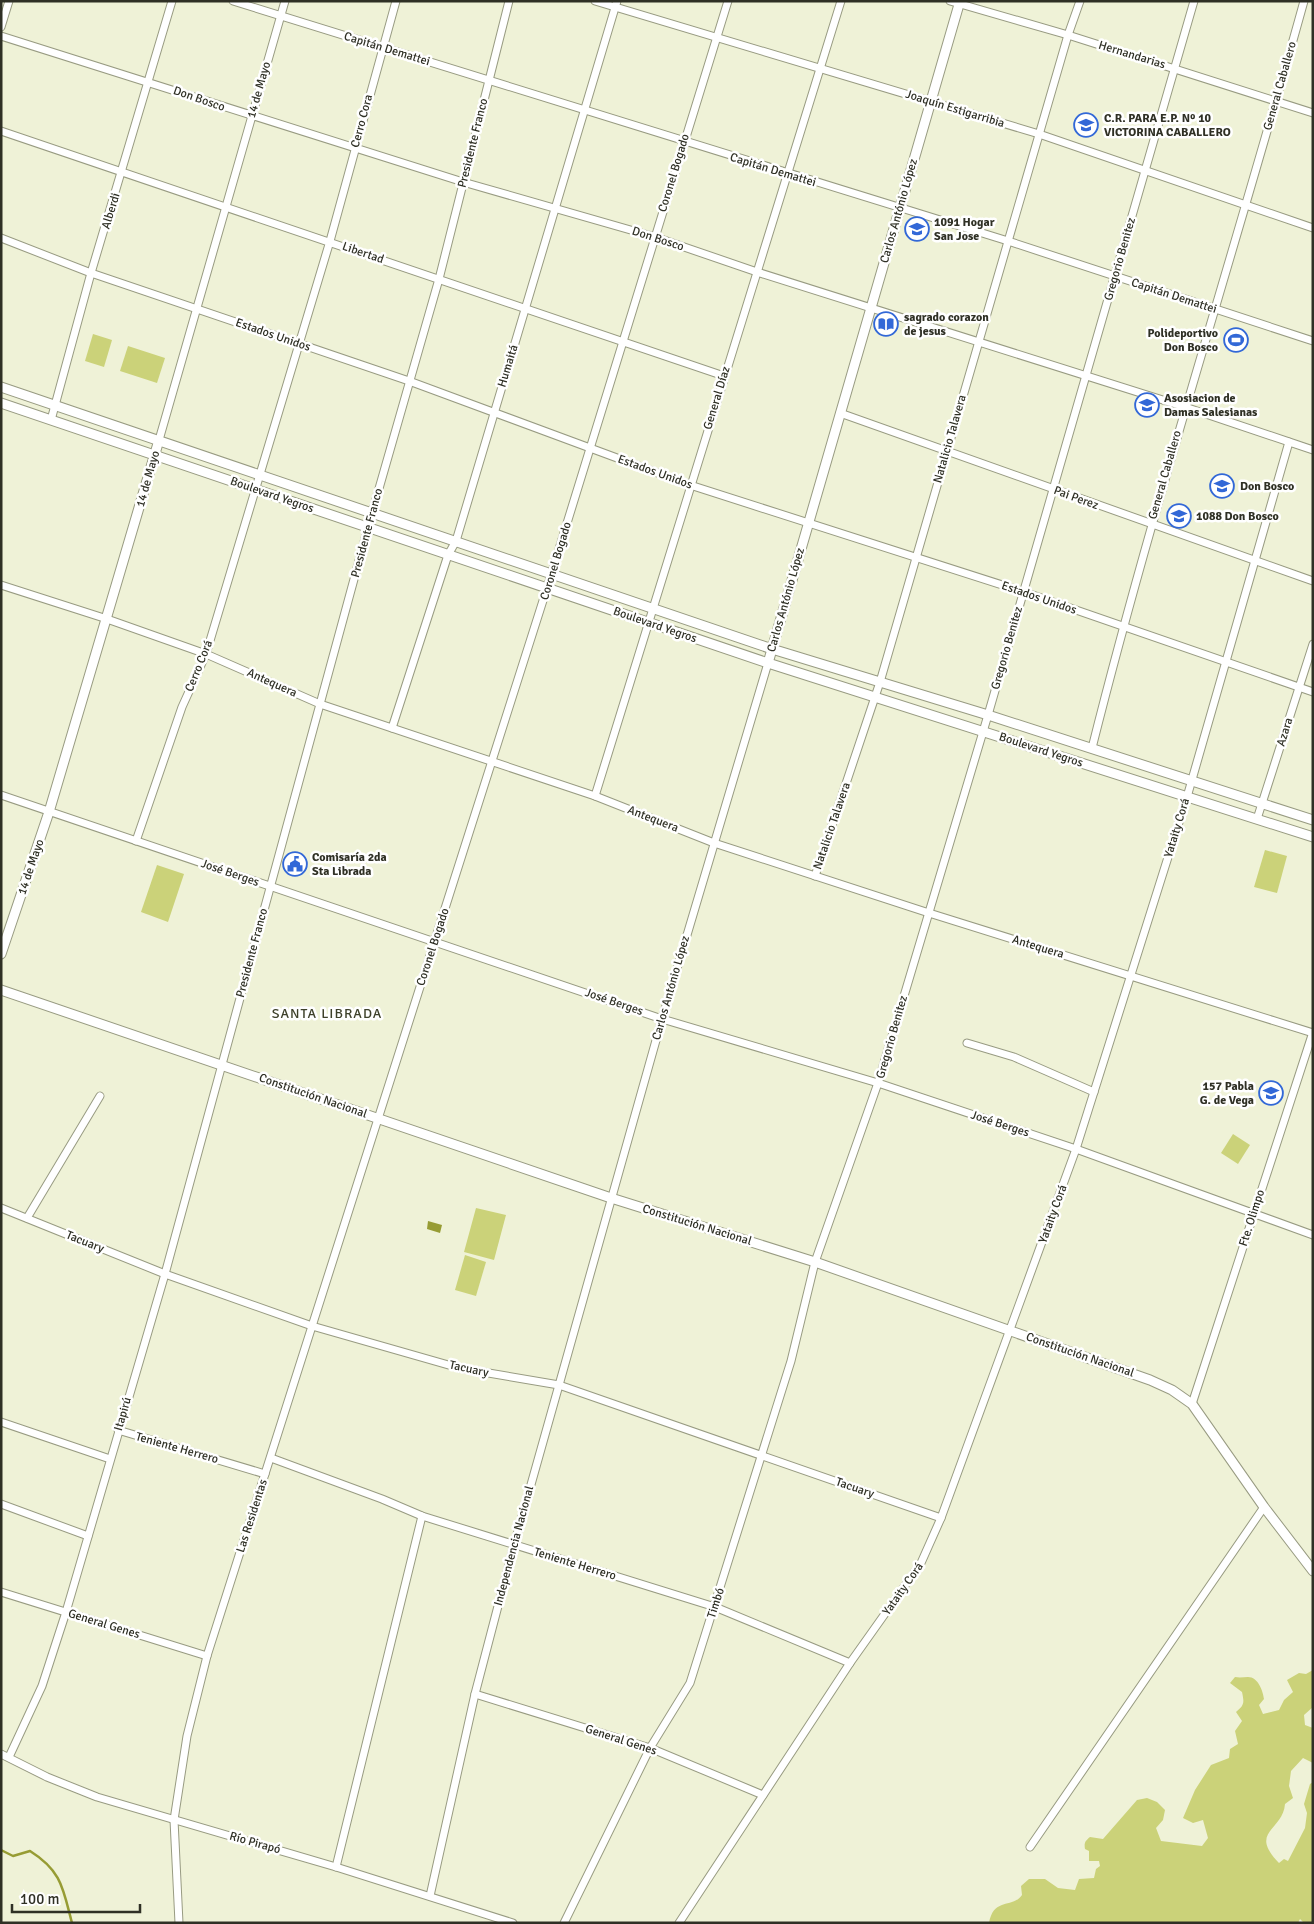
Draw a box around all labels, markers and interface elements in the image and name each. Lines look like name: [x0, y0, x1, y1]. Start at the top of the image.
street label: Capitán Demattei: [342, 29, 432, 69]
street label: Hernandarias: [1097, 38, 1167, 72]
street label: General Caballero: [1260, 40, 1300, 132]
street label: 14 de Mayo: [244, 60, 274, 120]
street label: Don Bosco: [171, 83, 227, 115]
street label: Joaquín Estigarribia: [904, 87, 1006, 131]
street label: Cerro Cora: [348, 93, 376, 149]
street label: Presidente Franco: [455, 97, 491, 189]
place label: C.R. PARA E.P. Nº 10 VICTORINA CABALLERO: [1104, 111, 1231, 140]
school or university icon: C.R. PARA E.P. Nº 10 VICTORINA CABALLERO: [1073, 112, 1099, 138]
street label: Coronel Bogado: [655, 132, 693, 214]
street label: Capitán Demattei: [728, 150, 818, 190]
street label: Carlos António López: [877, 157, 921, 265]
street label: Alberdi: [98, 191, 124, 231]
place label: 1091 Hogar San Jose: [934, 215, 995, 244]
school or university icon: 1091 Hogar San Jose: [904, 216, 930, 242]
street label: Gregorio Benitez: [1101, 216, 1139, 302]
street label: Don Bosco: [630, 224, 686, 254]
street label: Libertad: [340, 239, 386, 267]
street label: Capitán Demattei: [1129, 275, 1219, 317]
place label: sagrado corazon de jesus: [904, 310, 989, 339]
library icon: sagrado corazon de jesus: [873, 311, 899, 337]
street label: Estados Unidos: [233, 315, 313, 355]
place label: Polideportivo Don Bosco: [1147, 326, 1218, 355]
sports icon: Polideportivo Don Bosco: [1223, 327, 1249, 353]
street label: Humaitá: [494, 343, 522, 389]
street label: General Díaz: [700, 365, 734, 431]
place label: Asosiacion de Damas Salesianas: [1164, 391, 1258, 420]
school or university icon: Asosiacion de Damas Salesianas: [1134, 392, 1160, 418]
street label: Natalicio Talavera: [930, 393, 970, 485]
street label: General Caballero: [1145, 429, 1185, 521]
street label: 14 de Mayo: [133, 449, 163, 509]
street label: Estados Unidos: [616, 452, 694, 492]
school or university icon: Don Bosco: [1209, 473, 1235, 499]
street label: Boulevard Yegros: [228, 474, 316, 516]
place label: Don Bosco: [1240, 479, 1294, 494]
street label: Pai Perez: [1052, 483, 1100, 513]
street label: Presidente Franco: [348, 487, 386, 579]
school or university icon: 1088 Don Bosco: [1166, 503, 1192, 529]
place label: 1088 Don Bosco: [1196, 509, 1279, 524]
street label: Coronel Bogado: [537, 520, 575, 602]
street label: Carlos António López: [764, 546, 808, 654]
street label: Estados Unidos: [999, 578, 1079, 618]
street label: Boulevard Yegros: [611, 604, 699, 646]
street label: Gregorio Benitez: [988, 605, 1026, 691]
street label: Cerro Corá: [182, 638, 216, 694]
street label: Antequera: [245, 665, 299, 701]
street label: Azara: [1274, 716, 1296, 748]
street label: Boulevard Yegros: [997, 729, 1085, 771]
street label: Natalicio Talavera: [810, 780, 854, 872]
street label: Yataity Corá: [1161, 797, 1193, 859]
street label: Antequera: [625, 802, 681, 836]
street label: 14 de Mayo: [14, 837, 48, 897]
place label: Comisaría 2da Sta Librada: [312, 850, 387, 879]
public building icon: Comisaría 2da Sta Librada: [282, 851, 308, 877]
street label: José Berges: [199, 856, 261, 890]
street label: Coronel Bogado: [413, 906, 453, 988]
street label: Presidente Franco: [233, 907, 271, 999]
street label: Antequera: [1010, 932, 1066, 962]
street label: Carlos António López: [649, 934, 693, 1042]
street label: José Berges: [583, 985, 645, 1019]
street label: Gregorio Benitez: [873, 994, 911, 1080]
district label: SANTA LIBRADA: [272, 1005, 382, 1022]
street label: Constitución Nacional: [257, 1070, 370, 1122]
place label: 157 Pabla G. de Vega: [1200, 1079, 1254, 1108]
school or university icon: 157 Pabla G. de Vega: [1258, 1080, 1284, 1106]
street label: José Berges: [969, 1107, 1031, 1141]
street label: Yataity Corá: [1035, 1183, 1071, 1245]
street label: Fte. Olimpo: [1236, 1188, 1268, 1248]
street label: Constitución Nacional: [641, 1201, 754, 1249]
street label: Tacuary: [64, 1228, 107, 1257]
street label: Constitución Nacional: [1024, 1329, 1137, 1381]
street label: Tacuary: [448, 1358, 490, 1381]
street label: Itapirú: [111, 1395, 135, 1433]
street label: Teniente Herrero: [134, 1429, 220, 1467]
street label: Tacuary: [834, 1474, 877, 1502]
street label: Las Residentas: [233, 1477, 271, 1555]
street label: Independencia Nacional: [491, 1484, 537, 1608]
street label: Teniente Herrero: [532, 1544, 618, 1584]
street label: Yataity Corá: [879, 1560, 927, 1618]
street label: Timbó: [704, 1586, 728, 1620]
street label: General Genes: [66, 1606, 142, 1642]
street label: General Genes: [583, 1721, 659, 1759]
street label: Río Pirapó: [228, 1829, 282, 1857]
scale bar: [12, 1882, 140, 1914]
text: 100 m: [20, 1890, 60, 1908]

